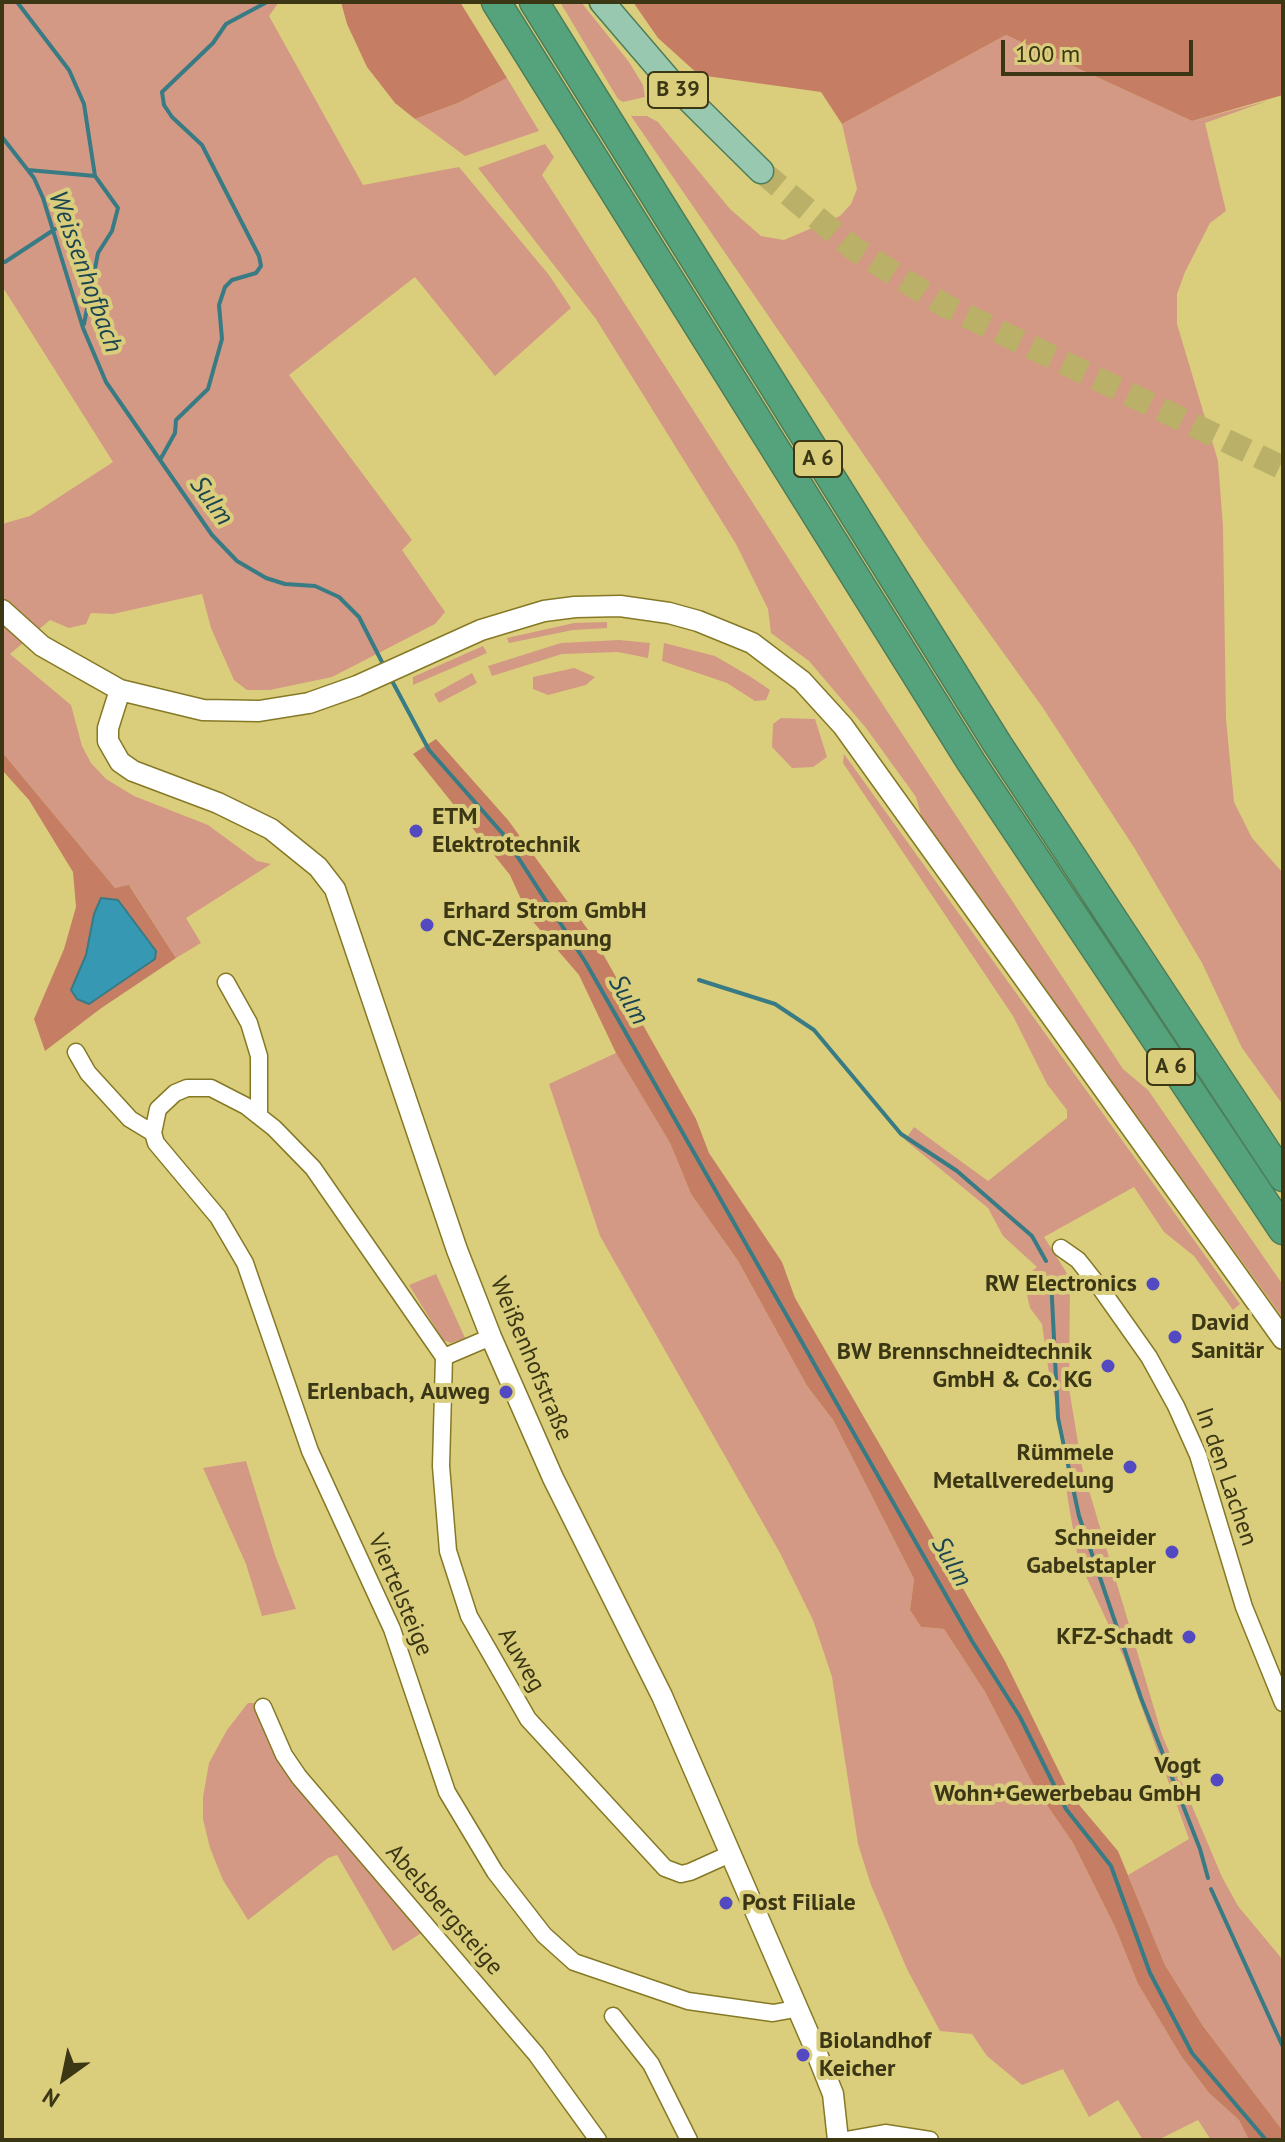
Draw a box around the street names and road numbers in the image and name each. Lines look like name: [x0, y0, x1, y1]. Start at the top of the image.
road number: B 39: [648, 72, 708, 108]
road number: A 6: [794, 441, 842, 477]
road number: A 6: [1147, 1049, 1195, 1085]
street label: Weißenhofstraße: [484, 1273, 578, 1445]
street label: In den Lachen: [1189, 1404, 1263, 1550]
street label: Viertelsteige: [361, 1530, 439, 1660]
street label: Auweg: [491, 1623, 551, 1697]
street label: Abelsbergsteige: [379, 1839, 509, 1981]

